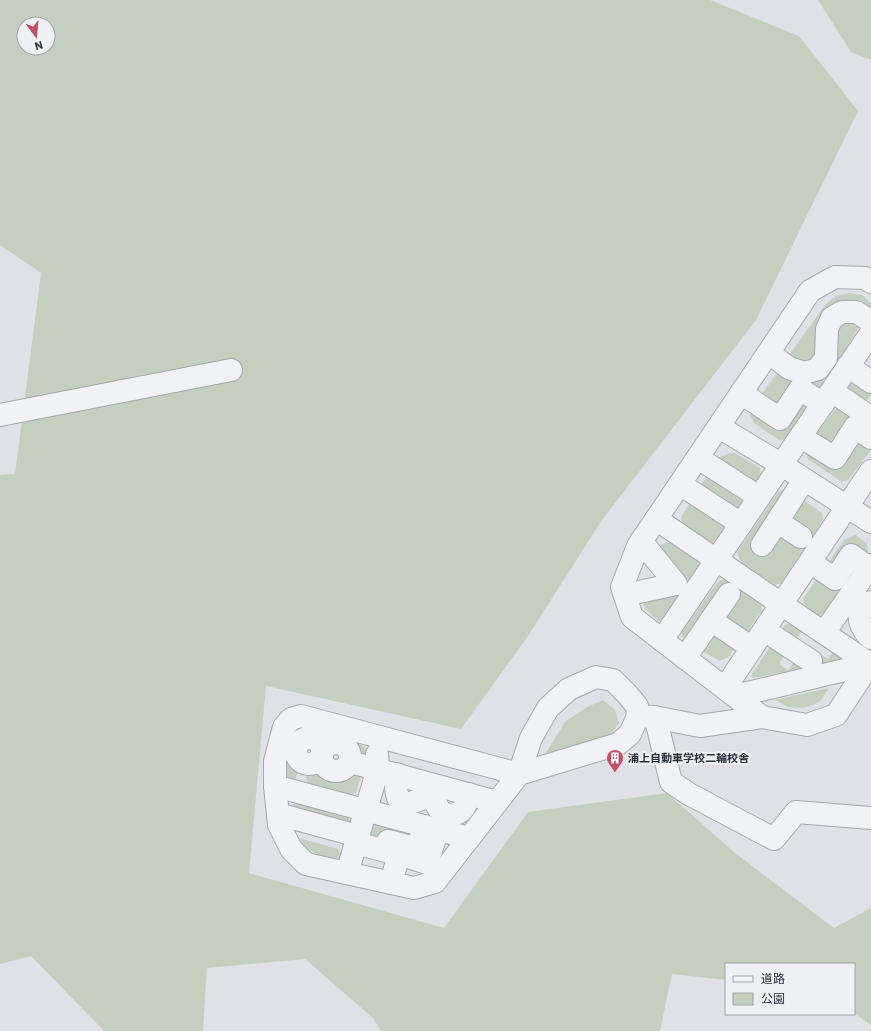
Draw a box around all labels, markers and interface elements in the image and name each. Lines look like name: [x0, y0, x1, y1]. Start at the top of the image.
north arrow: [16, 16, 56, 56]
text: N: [33, 38, 45, 53]
building icon: 浦上自動車学校二輪校舎: [605, 748, 625, 773]
place label: 浦上自動車学校二輪校舎: [628, 751, 750, 765]
legend: [725, 963, 855, 1015]
text: 道路: [761, 971, 785, 986]
text: 公園: [761, 991, 785, 1006]

